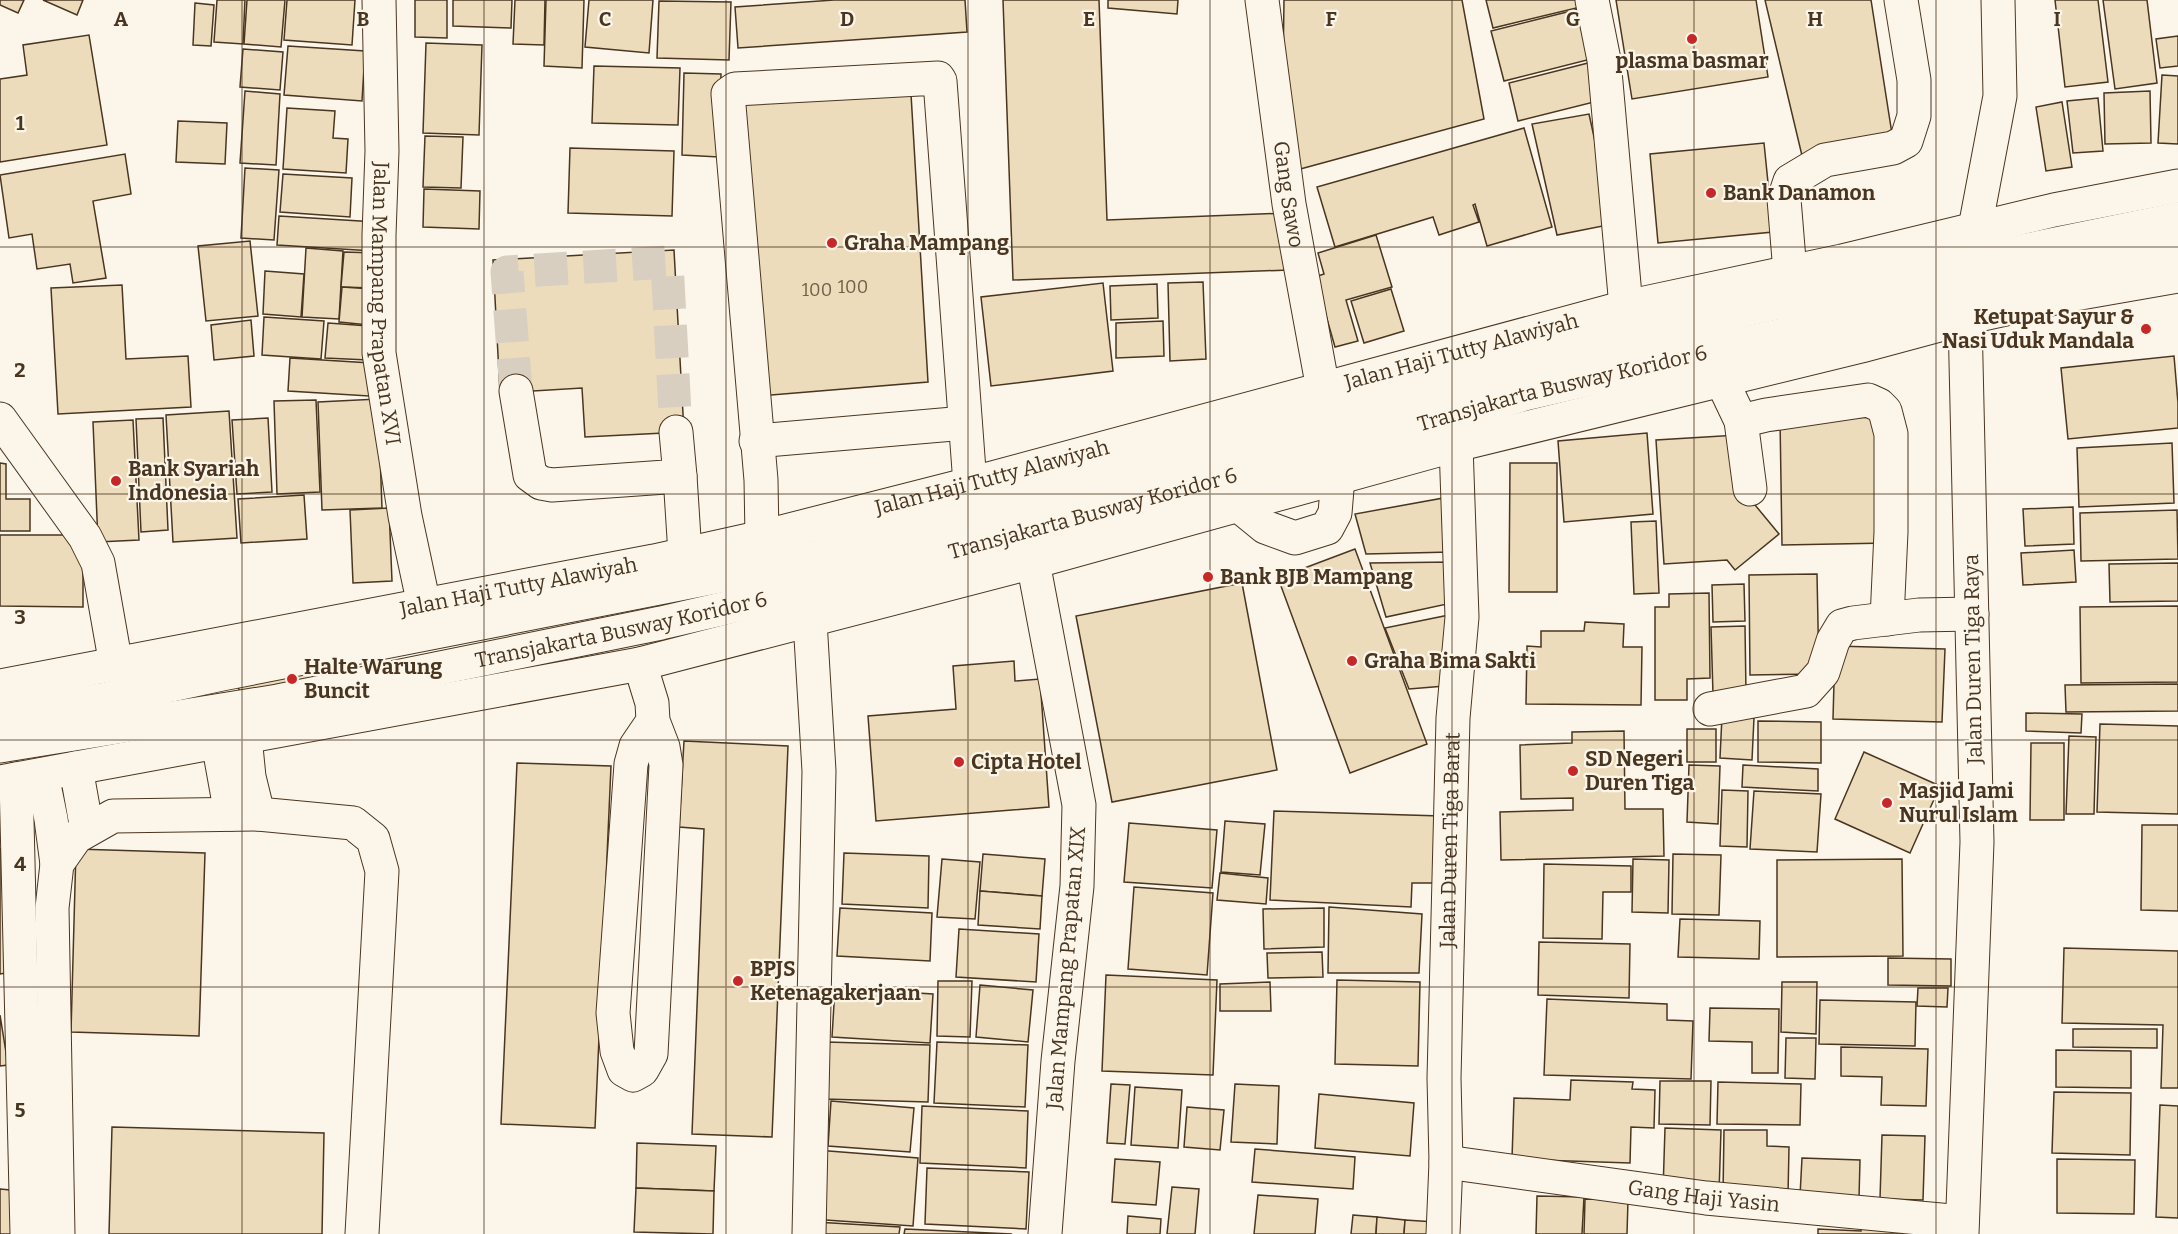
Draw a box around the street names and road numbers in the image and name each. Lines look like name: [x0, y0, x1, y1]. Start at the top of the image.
street label: Gang Sawo: [1268, 139, 1310, 250]
street label: Jalan Mampang Prapatan XVI: [366, 160, 407, 447]
street label: Jalan Haji Tutty Alawiyah: [1340, 307, 1581, 396]
street label: Transjakarta Busway Koridor 6: [1414, 340, 1710, 437]
street label: Jalan Haji Tutty Alawiyah: [871, 434, 1112, 521]
street label: Transjakarta Busway Koridor 6: [946, 462, 1240, 565]
street label: Jalan Haji Tutty Alawiyah: [397, 551, 640, 622]
street label: Jalan Duren Tiga Raya: [1958, 553, 1988, 765]
street label: Transjakarta Busway Koridor 6: [473, 586, 770, 674]
street label: Jalan Duren Tiga Barat: [1434, 731, 1466, 949]
street label: Jalan Mampang Prapatan XIX: [1041, 825, 1091, 1112]
street label: Gang Haji Yasin: [1626, 1174, 1781, 1218]

